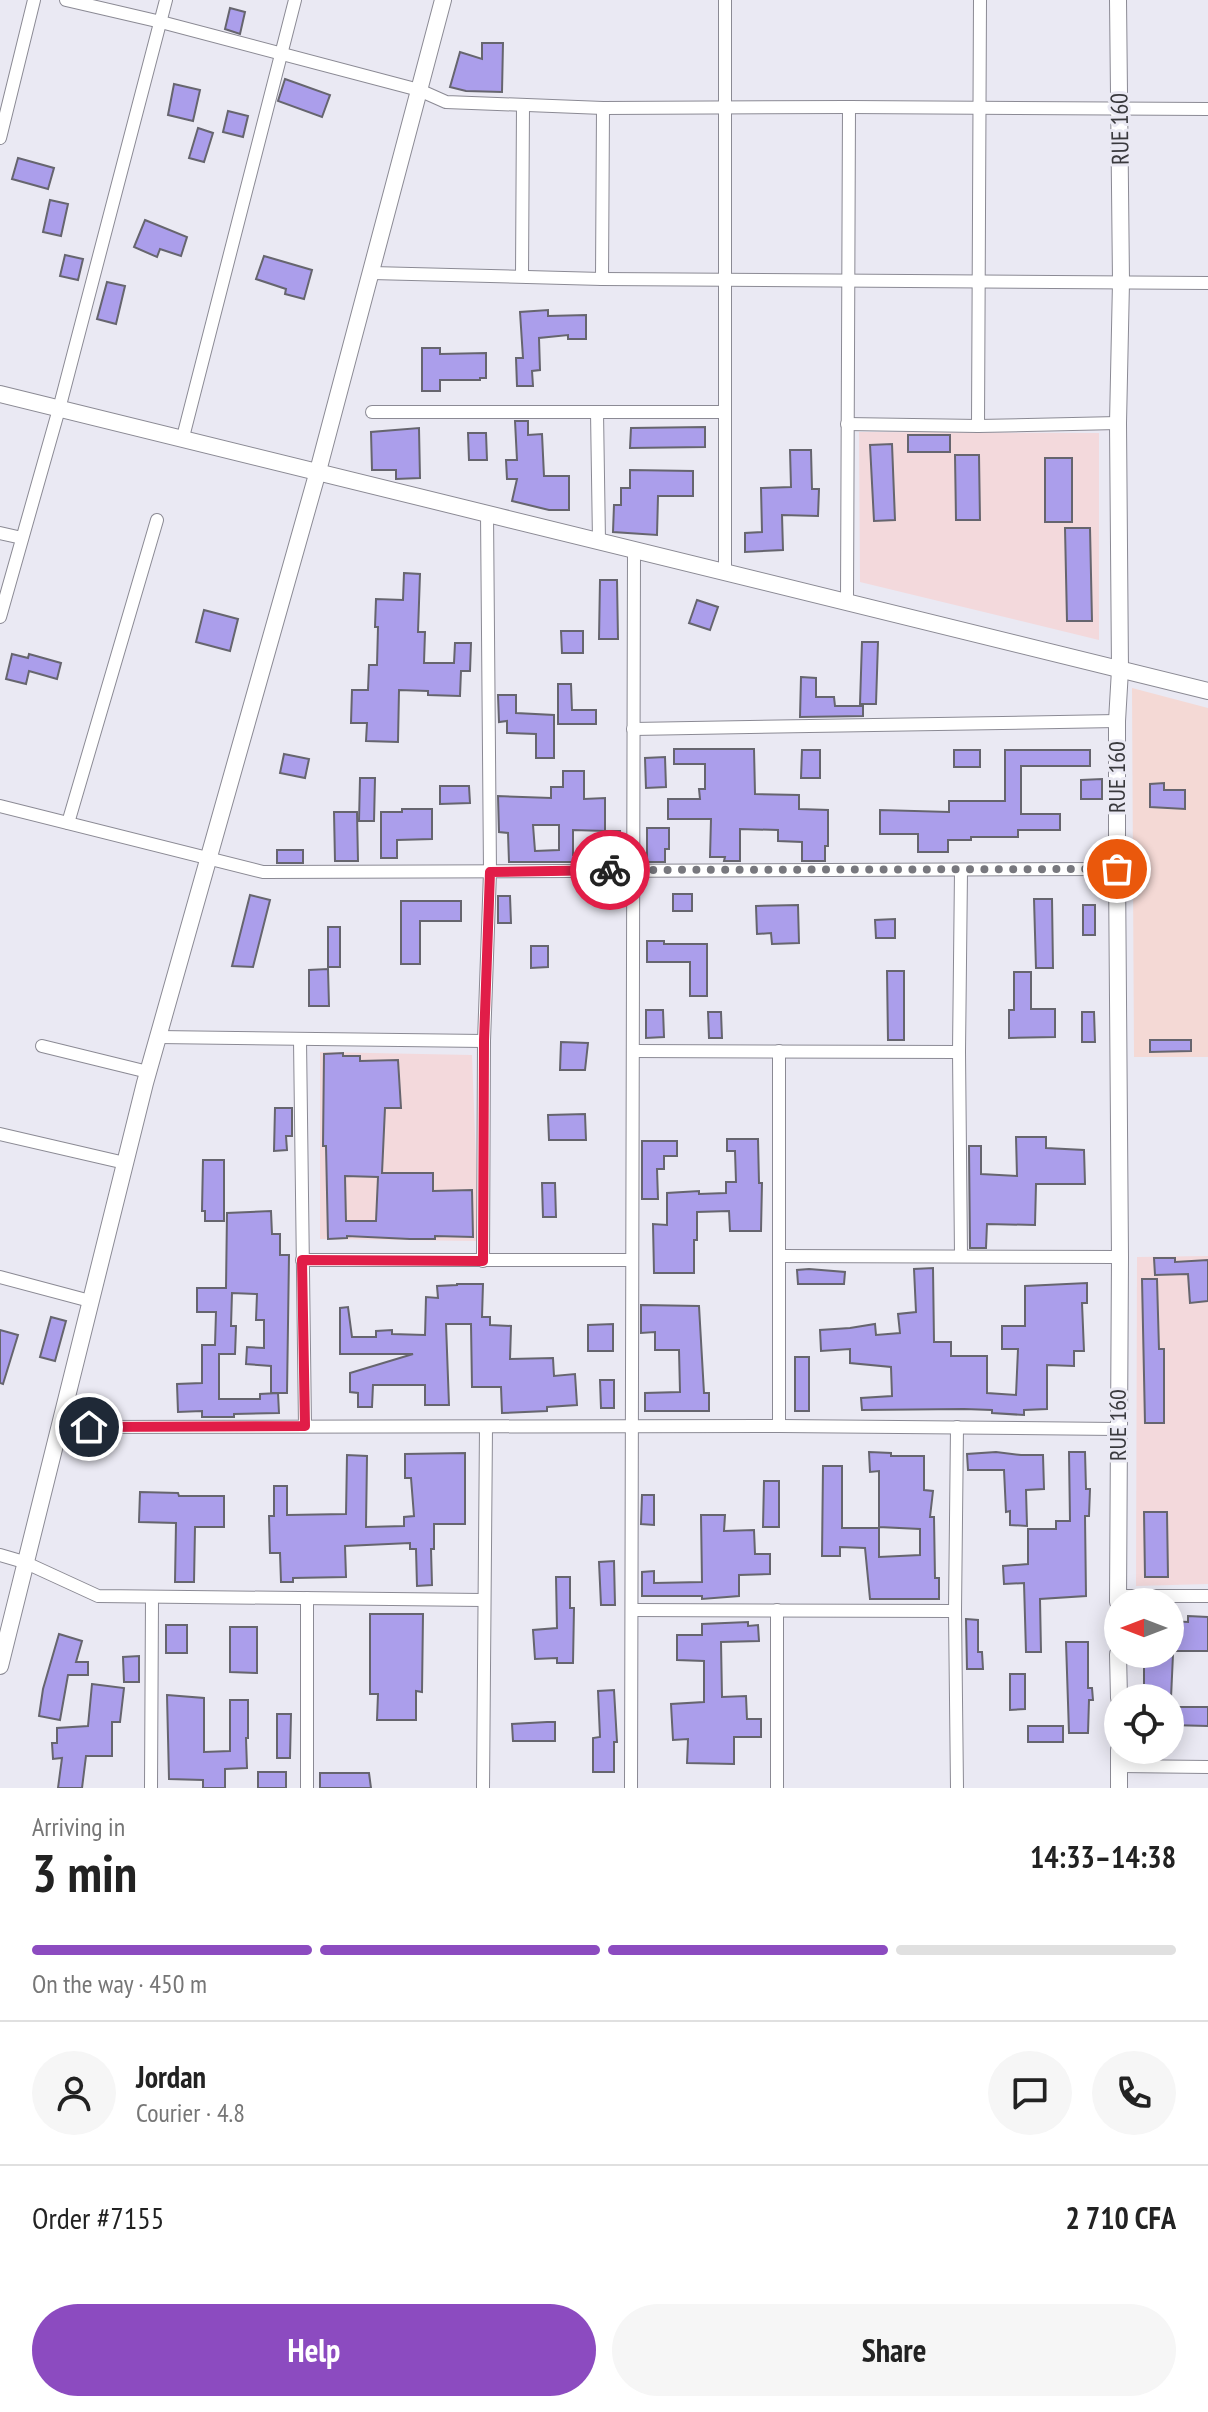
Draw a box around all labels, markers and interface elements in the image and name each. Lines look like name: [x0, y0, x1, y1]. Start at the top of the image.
street label: RUE 160: [1103, 93, 1136, 165]
street label: RUE 160: [1101, 741, 1132, 813]
courier: [570, 830, 650, 910]
pin: [1083, 835, 1151, 903]
icon: bag: [1095, 847, 1139, 891]
icon: bike: [588, 848, 632, 892]
street label: RUE 160: [1102, 1389, 1133, 1461]
pin: [55, 1393, 123, 1461]
icon: home: [67, 1405, 111, 1449]
north arrow: [1104, 1588, 1184, 1668]
map controls: [1104, 1588, 1184, 1764]
button: locate: [1104, 1684, 1184, 1764]
text: Arriving in: [32, 1810, 125, 1843]
text: 14:33–14:38: [1030, 1837, 1176, 1876]
text: 3 min: [32, 1839, 137, 1906]
text: On the way · 450 m: [32, 1967, 207, 2000]
button: person: [32, 2051, 116, 2135]
button: chat: [988, 2051, 1072, 2135]
button: phone: [1092, 2051, 1176, 2135]
text: Jordan: [136, 2057, 206, 2096]
text: Courier · 4.8: [136, 2096, 245, 2129]
text: Order #7155: [32, 2198, 164, 2237]
text: 2 710 CFA: [1065, 2198, 1176, 2237]
button: Help: [32, 2304, 596, 2396]
button: Share: [612, 2304, 1176, 2396]

